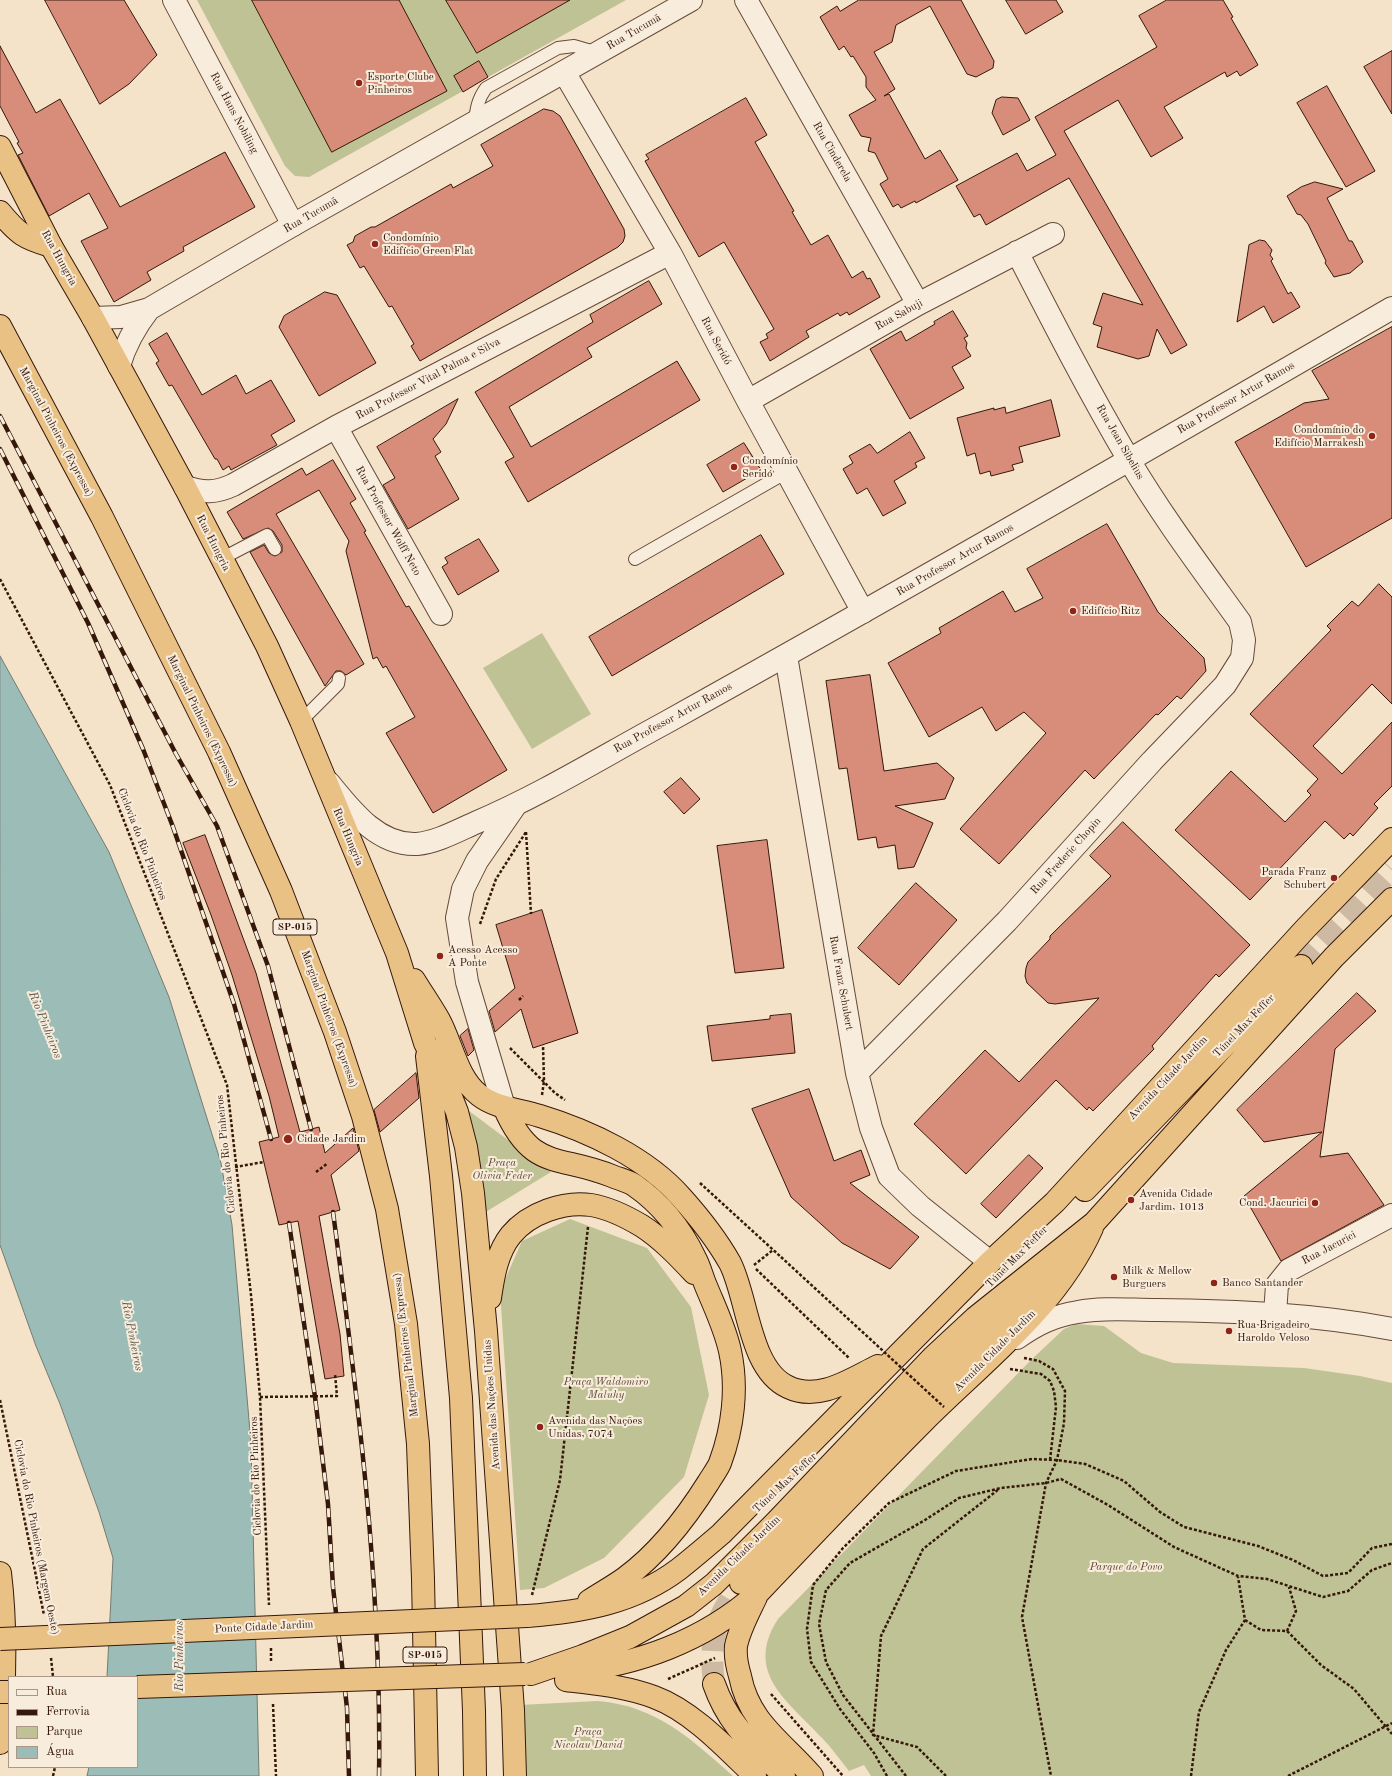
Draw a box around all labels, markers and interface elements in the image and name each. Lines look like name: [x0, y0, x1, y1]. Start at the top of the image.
street label: Rua Tucumã: [604, 11, 664, 53]
street label: Rua Hans Nobiling: [207, 70, 261, 156]
place label: Esporte Clube Pinheiros: [367, 70, 434, 96]
marker: Esporte Clube Pinheiros: [354, 78, 364, 88]
street label: Rua Cinderela: [809, 120, 855, 184]
street label: Rua Tucumã: [281, 194, 341, 236]
street label: Rua Hungria: [38, 228, 80, 288]
place label: Condomínio Edifício Green Flat: [383, 231, 473, 257]
marker: Condomínio Edifício Green Flat: [370, 239, 380, 249]
street label: Rua Sabuji: [873, 296, 925, 334]
street label: Rua Seridó: [698, 315, 734, 367]
street label: Rua Professor Vital Palma e Silva: [353, 335, 503, 423]
street label: Rua Professor Artur Ramos: [1175, 359, 1297, 437]
street label: Marginal Pinheiros (Expressa): [16, 365, 96, 499]
street label: Rua Jean Sibelius: [1093, 402, 1147, 482]
place label: Condomínio do Edifício Marrakesh: [1274, 423, 1364, 449]
marker: Condomínio do Edifício Marrakesh: [1367, 431, 1377, 441]
place label: Condomínio Seridó: [742, 454, 798, 480]
marker: Condomínio Seridó: [729, 462, 739, 472]
street label: Rua Professor Wolff Neto: [352, 464, 424, 578]
street label: Rua Hungria: [193, 513, 233, 573]
street label: Rua Professor Artur Ramos: [894, 521, 1016, 599]
place label: Edifício Ritz: [1081, 604, 1140, 618]
marker: Edifício Ritz: [1068, 606, 1078, 616]
street label: Marginal Pinheiros (Expressa): [164, 653, 240, 789]
street label: Rua Professor Artur Ramos: [611, 680, 735, 756]
street label: Ciclovia do Rio Pinheiros: [114, 786, 170, 902]
street label: Rua Hungria: [330, 806, 366, 868]
street label: Rua Frederic Chopin: [1028, 815, 1104, 897]
place label: Parada Franz Schubert: [1261, 865, 1326, 891]
marker: Parada Franz Schubert: [1329, 873, 1339, 883]
road number: SP-015: [273, 919, 317, 935]
street label: Rua Franz Schubert: [826, 935, 856, 1031]
place label: Acesso Acesso A Ponte: [448, 943, 518, 969]
street label: Marginal Pinheiros (Expressa): [298, 948, 360, 1090]
marker: Acesso Acesso A Ponte: [435, 951, 445, 961]
water label: Rio Pinheiros: [25, 989, 65, 1061]
street label: Túnel Max Feffer: [1211, 992, 1277, 1060]
street label: Avenida Cidade Jardim: [1126, 1033, 1210, 1123]
street label: Ciclovia do Rio Pinheiros: [213, 1094, 239, 1214]
place label: Cidade Jardim: [297, 1132, 366, 1146]
marker: Cidade Jardim: [282, 1133, 294, 1145]
park label: Praça Olivia Feder: [472, 1156, 532, 1182]
place label: Avenida Cidade Jardim, 1013: [1139, 1187, 1213, 1213]
marker: Avenida Cidade Jardim, 1013: [1126, 1195, 1136, 1205]
place label: Cond. Jacurici: [1239, 1196, 1307, 1210]
marker: Cond. Jacurici: [1310, 1198, 1320, 1208]
street label: Túnel Max Feffer: [983, 1223, 1051, 1291]
street label: Rua Jacurici: [1300, 1228, 1358, 1268]
place label: Milk & Mellow Burguers: [1122, 1264, 1192, 1290]
street label: Marginal Pinheiros (Expressa): [391, 1272, 421, 1418]
marker: Milk & Mellow Burguers: [1109, 1272, 1119, 1282]
place label: Banco Santander: [1222, 1276, 1303, 1290]
marker: Banco Santander: [1209, 1278, 1219, 1288]
water label: Rio Pinheiros: [118, 1300, 146, 1372]
street label: Avenida Cidade Jardim: [951, 1307, 1039, 1395]
place label: Rua Brigadeiro Haroldo Veloso: [1237, 1318, 1309, 1344]
marker: Rua Brigadeiro Haroldo Veloso: [1224, 1326, 1234, 1336]
street label: Avenida das Nações Unidas: [481, 1339, 503, 1471]
park label: Praça Waldomiro Maluhy: [564, 1375, 648, 1401]
place label: Avenida das Nações Unidas, 7074: [548, 1414, 642, 1440]
street label: Ciclovia do Rio Pinheiros: [247, 1416, 265, 1536]
marker: Avenida das Nações Unidas, 7074: [535, 1422, 545, 1432]
street label: Ciclovia do Rio Pinheiros (Margem Oeste): [11, 1438, 61, 1636]
street label: Túnel Max Feffer: [750, 1450, 820, 1516]
street label: Avenida Cidade Jardim: [695, 1513, 783, 1599]
park label: Parque do Povo: [1090, 1560, 1162, 1574]
street label: Ponte Cidade Jardim: [214, 1618, 314, 1636]
water label: Rio Pinheiros: [173, 1620, 187, 1692]
road number: SP-015: [403, 1647, 447, 1663]
legend: [8, 1676, 138, 1768]
text: Rua: [46, 1686, 67, 1698]
text: Ferrovia: [46, 1706, 90, 1718]
park label: Praça Nicolau David: [553, 1725, 623, 1751]
text: Parque: [46, 1726, 82, 1738]
text: Água: [46, 1746, 74, 1758]

